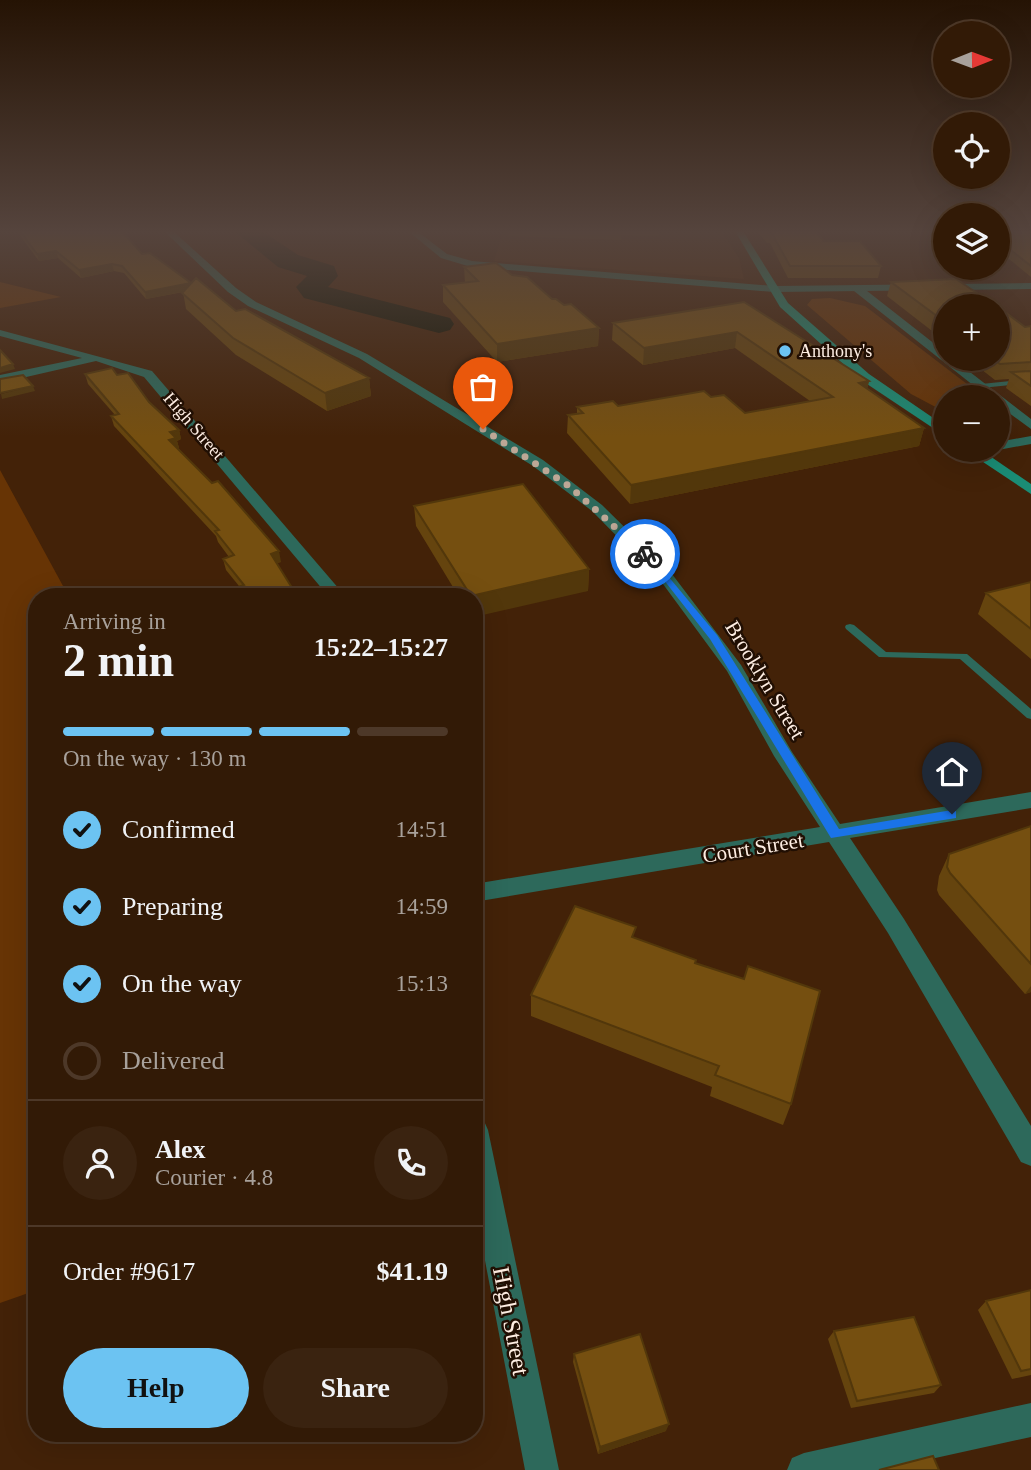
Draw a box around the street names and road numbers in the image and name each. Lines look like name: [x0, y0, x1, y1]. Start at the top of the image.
street label: High Street: [159, 388, 229, 464]
street label: Brooklyn Street: [720, 617, 810, 744]
street label: Court Street: [701, 828, 805, 868]
street label: High Street: [488, 1265, 534, 1378]

